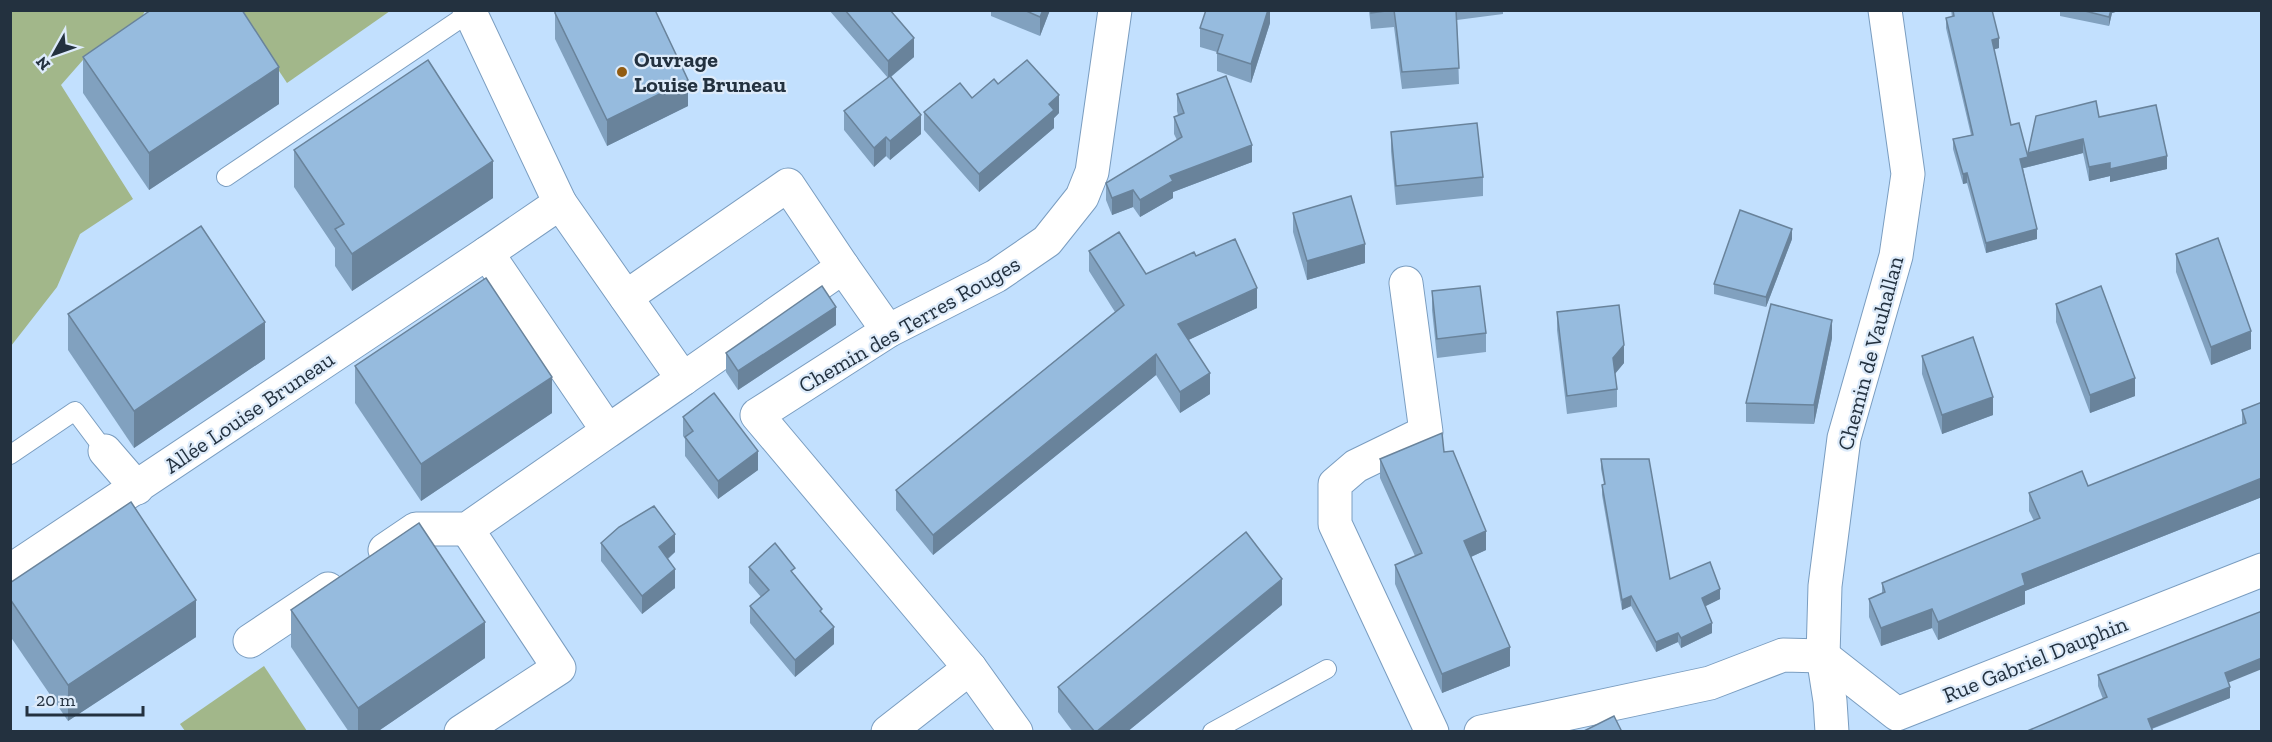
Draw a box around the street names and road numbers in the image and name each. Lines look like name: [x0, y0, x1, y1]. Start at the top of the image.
street label: Chemin des Terres Rouges: [794, 250, 1025, 399]
street label: Chemin de Vauhallan: [1832, 253, 1910, 453]
street label: Allée Louise Bruneau: [159, 345, 340, 479]
street label: Rue Gabriel Dauphin: [1939, 610, 2132, 709]

